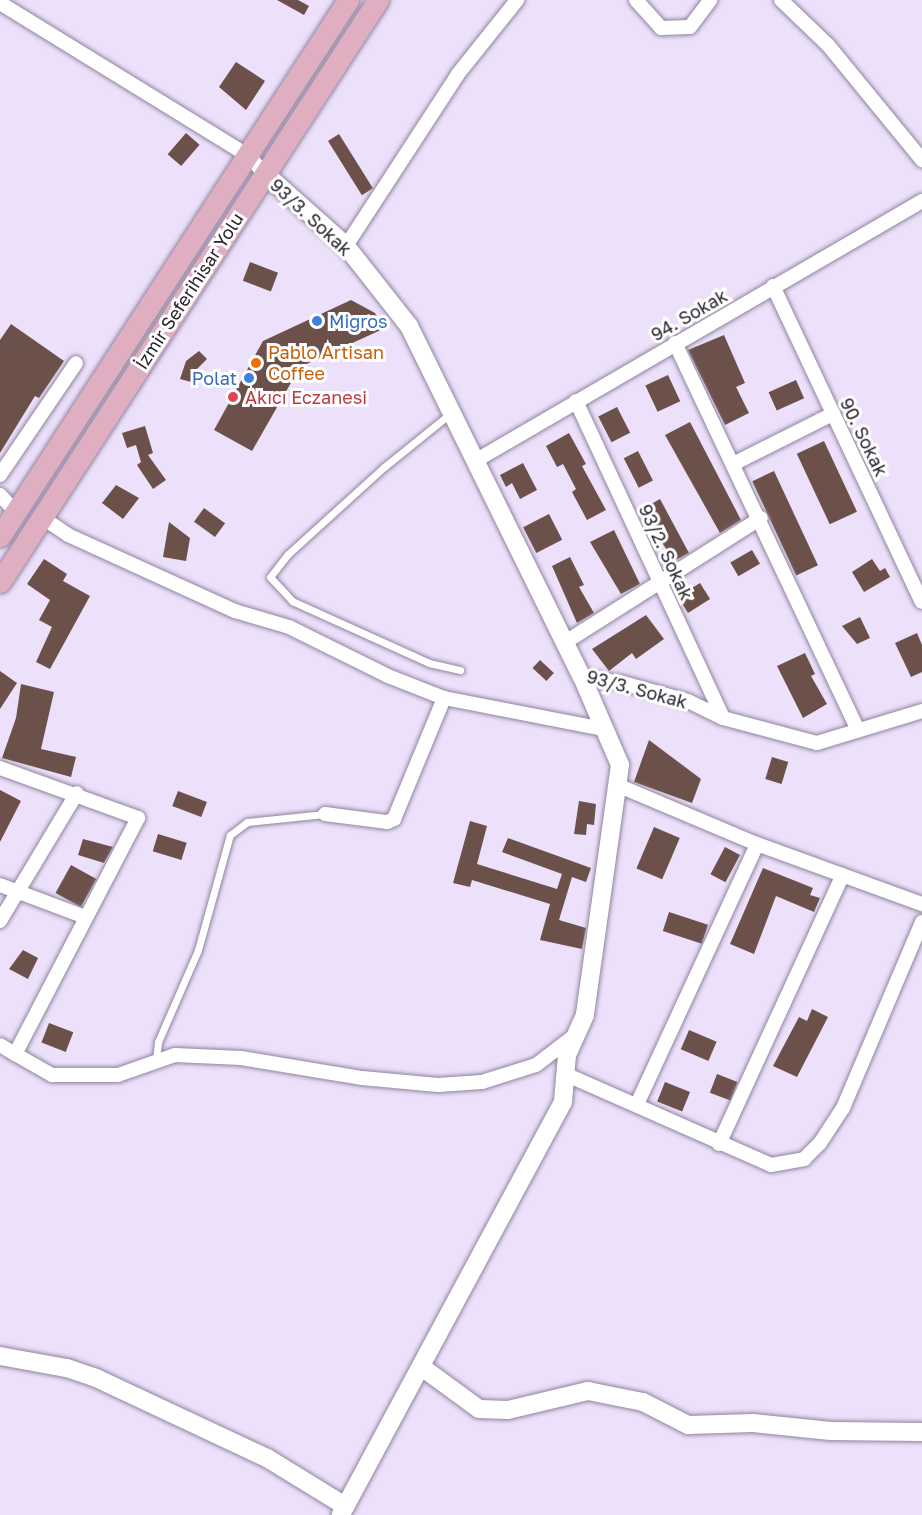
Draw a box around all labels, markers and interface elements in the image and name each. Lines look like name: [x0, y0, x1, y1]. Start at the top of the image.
street label: 93/3. Sokak: [266, 174, 356, 260]
street label: İzmir Seferihisar Yolu: [130, 209, 248, 373]
street label: 94. Sokak: [647, 285, 731, 345]
place label: Migros: [329, 310, 388, 332]
marker: Migros: [310, 314, 324, 328]
place label: Pablo Artisan Coffee: [268, 342, 384, 385]
marker: Pablo Artisan Coffee: [249, 356, 263, 370]
place label: Polat: [192, 367, 237, 389]
marker: Polat: [242, 371, 256, 385]
place label: Akıcı Eczanesi: [245, 386, 367, 408]
marker: Akıcı Eczanesi: [226, 390, 240, 404]
street label: 90. Sokak: [836, 394, 892, 480]
street label: 93/2. Sokak: [634, 501, 698, 603]
street label: 93/3. Sokak: [584, 665, 690, 713]

